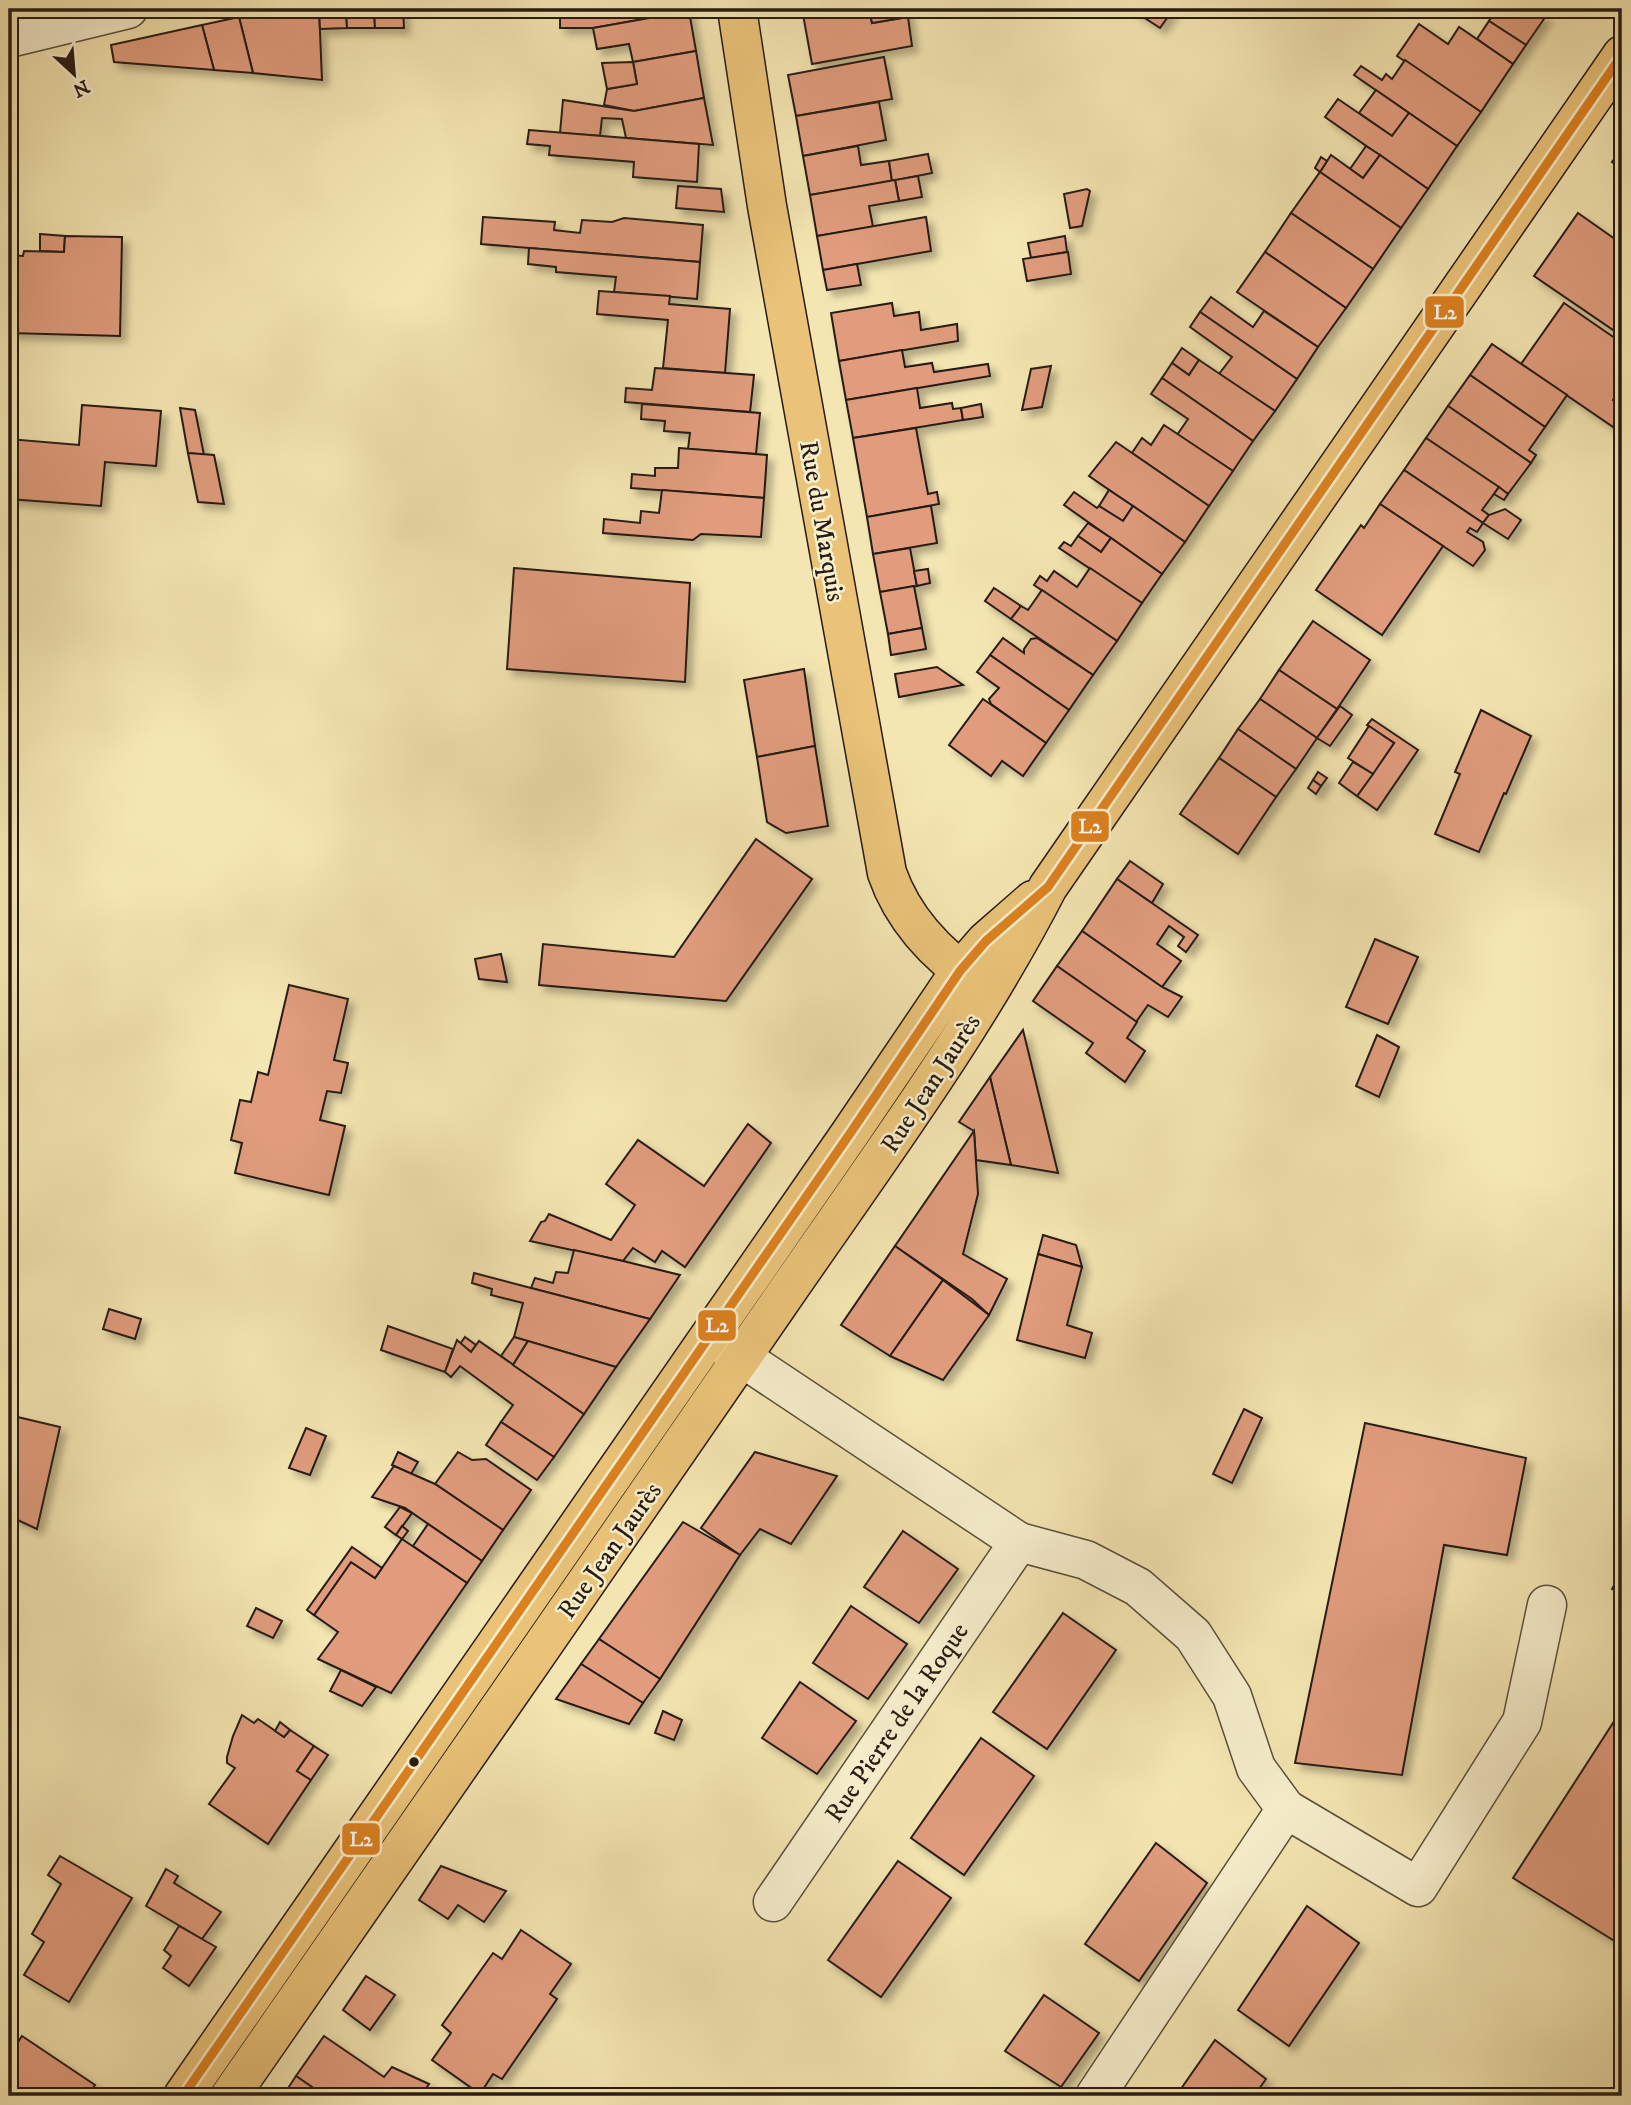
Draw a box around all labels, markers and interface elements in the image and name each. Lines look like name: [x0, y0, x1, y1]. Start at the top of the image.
north arrow: [38, 38, 108, 108]
text: N: [68, 74, 93, 102]
line badge: L2: [1424, 295, 1465, 329]
text: L2: [1433, 302, 1457, 325]
street label: Rue du Marquis: [791, 438, 852, 604]
line badge: L2: [1070, 810, 1110, 843]
text: L2: [1078, 816, 1102, 839]
street label: Rue Jean Jaurès: [874, 1008, 989, 1160]
line badge: L2: [697, 1309, 737, 1342]
text: L2: [705, 1315, 729, 1338]
street label: Rue Jean Jaurès: [551, 1476, 670, 1626]
street label: Rue Pierre de la Roque: [818, 1617, 976, 1829]
unlabelled marker: [407, 1755, 421, 1769]
line badge: L2: [341, 1822, 381, 1856]
text: L2: [349, 1829, 373, 1852]

